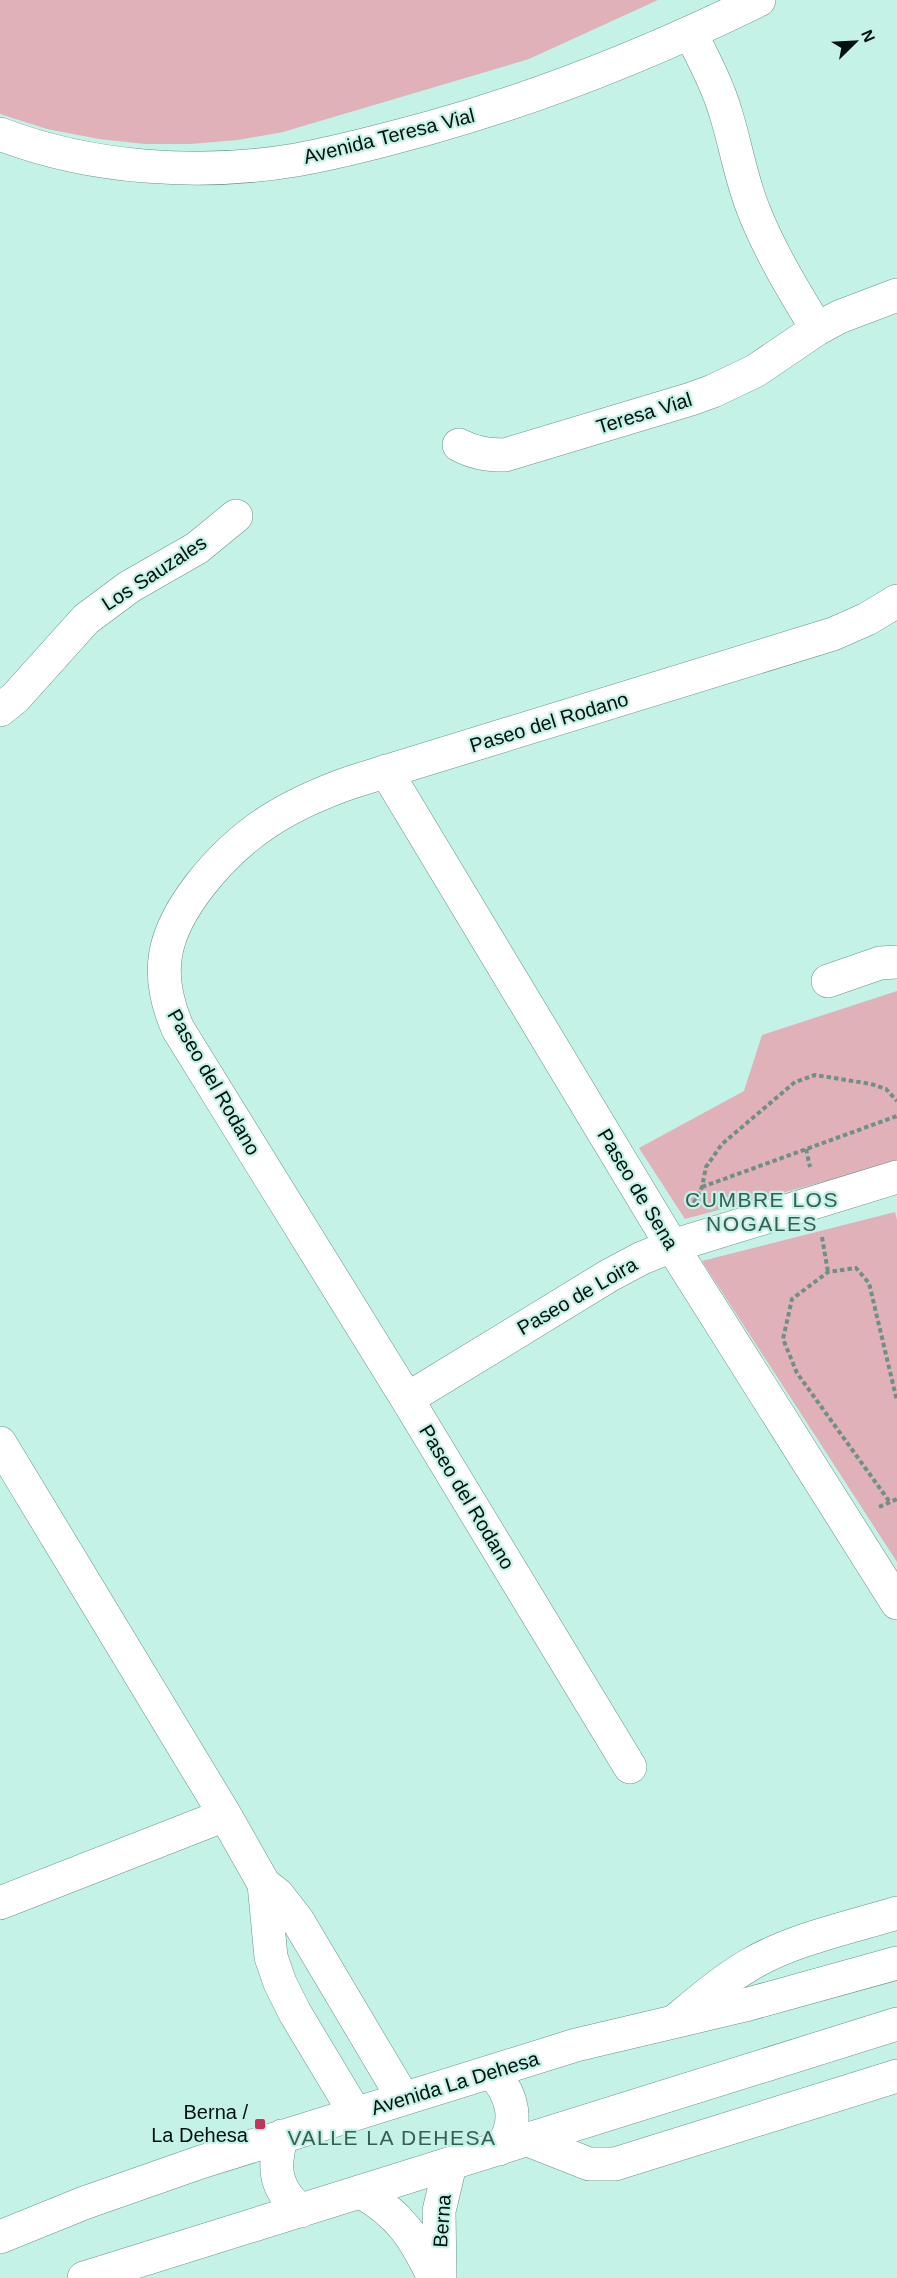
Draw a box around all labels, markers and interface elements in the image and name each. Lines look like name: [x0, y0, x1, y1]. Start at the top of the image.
north arrow: [825, 12, 885, 72]
text: N: [858, 27, 878, 45]
street label: Avenida Teresa Vial: [301, 104, 477, 168]
street label: Teresa Vial: [594, 388, 694, 438]
street label: Los Sauzales: [98, 531, 210, 615]
street label: Paseo del Rodano: [467, 687, 631, 757]
street label: Paseo del Rodano: [163, 1005, 265, 1159]
street label: Paseo de Sena: [593, 1125, 683, 1254]
district label: CUMBRE LOS NOGALES: [685, 1188, 839, 1235]
street label: Paseo de Loira: [513, 1252, 642, 1339]
street label: Paseo del Rodano: [415, 1421, 519, 1573]
street label: Avenida La Dehesa: [368, 2047, 542, 2119]
place label: Berna / La Dehesa: [151, 2101, 249, 2146]
marker: Berna / La Dehesa: [253, 2117, 267, 2131]
district label: VALLE LA DEHESA: [288, 2126, 496, 2149]
street label: Berna: [429, 2193, 455, 2248]

